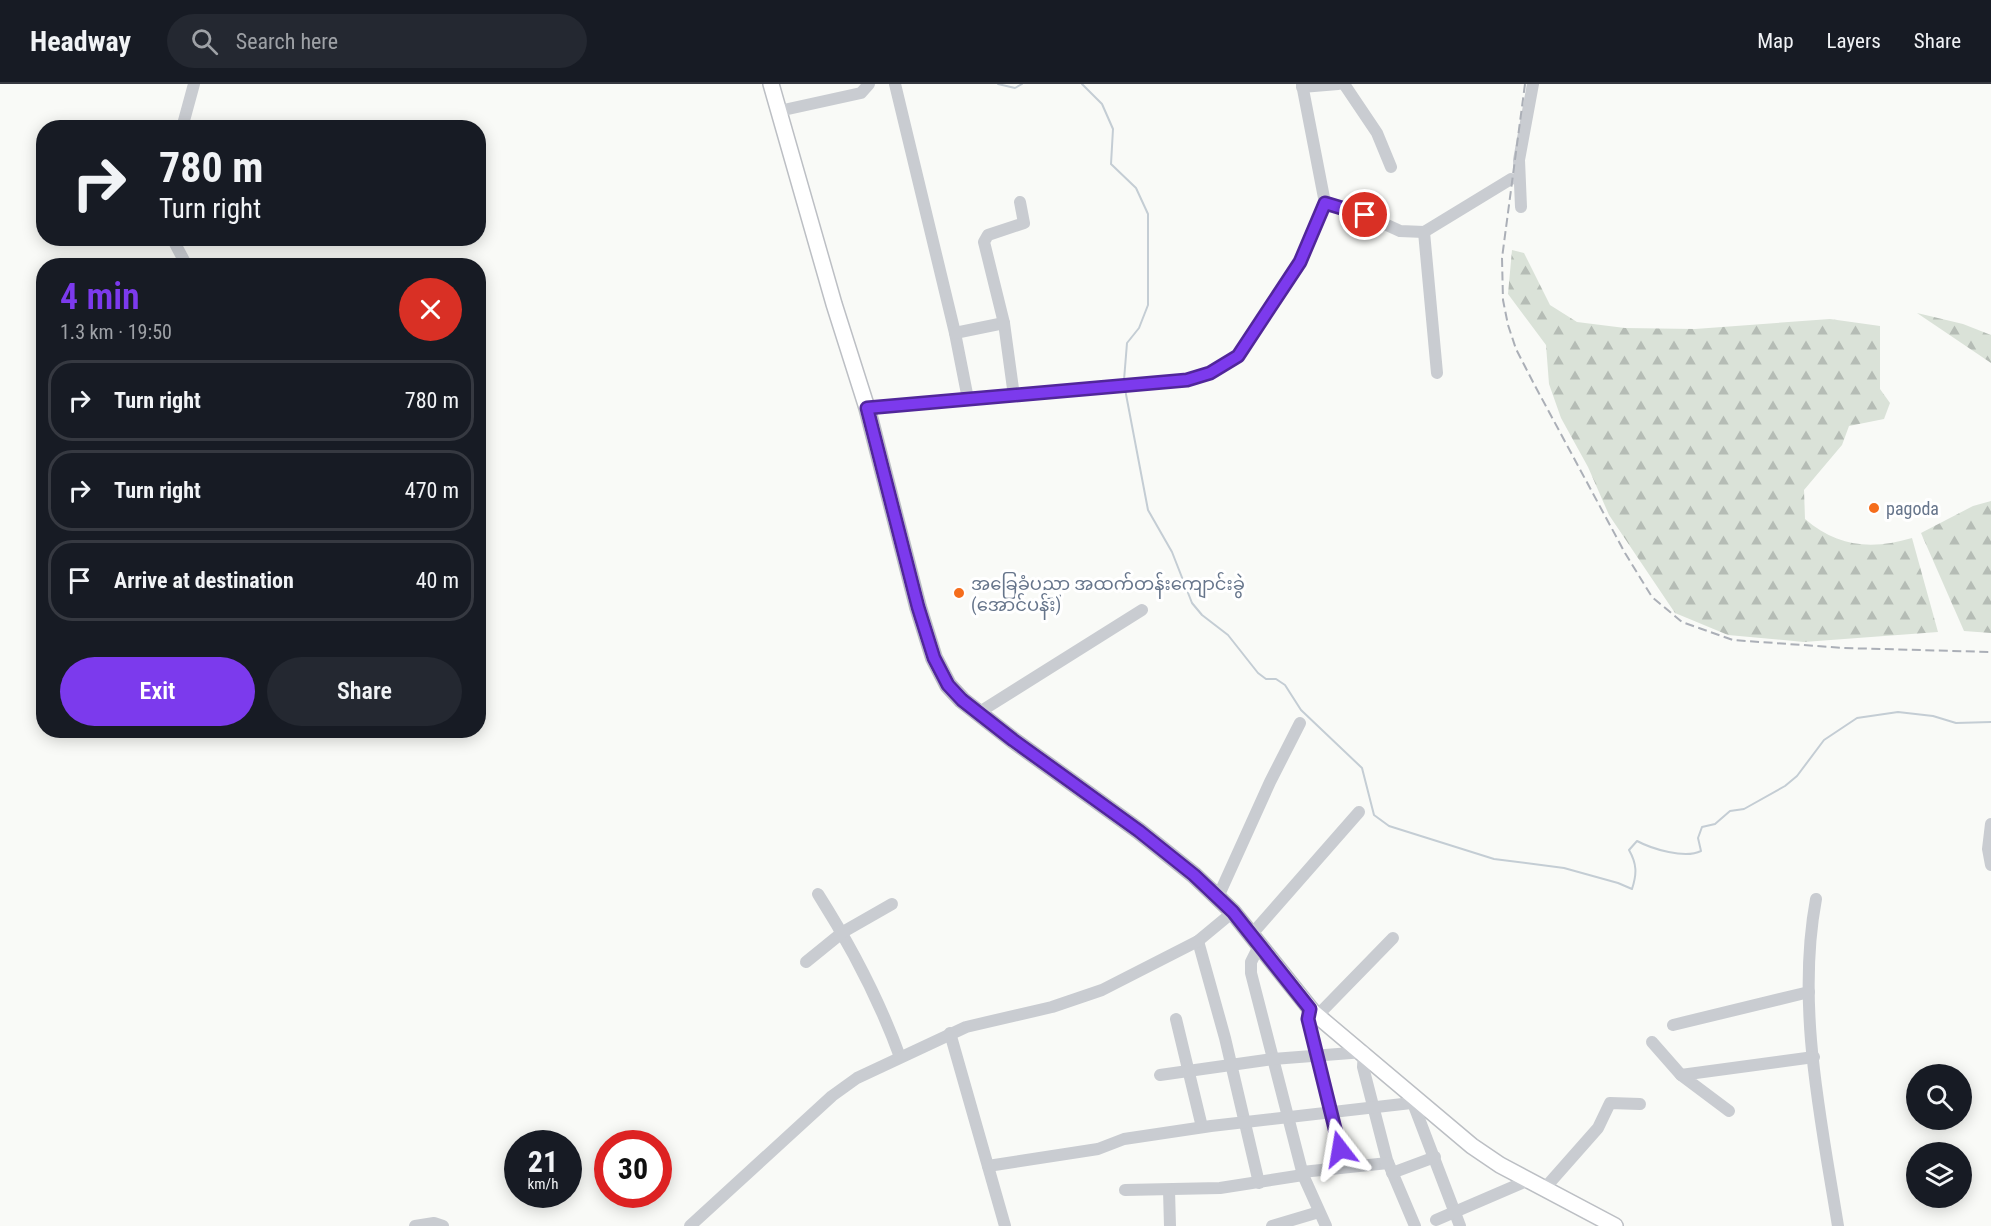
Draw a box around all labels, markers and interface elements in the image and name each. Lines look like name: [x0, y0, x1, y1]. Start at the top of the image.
search box: [167, 14, 587, 68]
text: Headway: [30, 25, 131, 58]
icon: search: [188, 25, 221, 58]
text: Search here: [236, 29, 338, 54]
text: Map: [1757, 29, 1794, 53]
text: Layers: [1827, 29, 1881, 53]
text: Share: [1914, 29, 1961, 53]
text: 780 m: [159, 143, 264, 192]
icon: right: [60, 144, 138, 222]
pin: [1339, 189, 1390, 240]
text: Turn right: [159, 193, 261, 225]
icon: arrive: [1348, 198, 1381, 231]
text: 4 min: [60, 276, 140, 318]
button: close: [399, 278, 462, 341]
text: 1.3 km · 19:50: [60, 320, 172, 344]
icon: right: [63, 384, 96, 417]
text: Turn right: [114, 388, 201, 413]
text: 780 m: [405, 388, 459, 413]
icon: right: [63, 474, 96, 507]
text: Turn right: [114, 478, 201, 503]
text: 470 m: [405, 478, 459, 503]
place label: pagoda: [1886, 498, 1939, 519]
marker: pagoda: [1867, 501, 1881, 515]
icon: arrive: [63, 564, 96, 597]
text: Arrive at destination: [114, 568, 294, 593]
text: 40 m: [416, 568, 459, 593]
place label: အခြေခံပညာ အထက်တန်းကျောင်းခွဲ (အောင်ပန်း): [971, 571, 1245, 620]
marker: အခြေခံပညာ အထက်တန်းကျောင်းခွဲ (အောင်ပန်း): [952, 586, 966, 600]
button: Exit: [60, 657, 255, 726]
button: Share: [267, 657, 462, 726]
map controls: [1906, 1064, 1972, 1208]
button: search: [1906, 1064, 1972, 1130]
position arrow: [1308, 1117, 1372, 1181]
speed limit sign: 30: [594, 1130, 672, 1208]
button: layers: [1906, 1142, 1972, 1208]
text: 21: [528, 1144, 558, 1179]
text: km/h: [528, 1175, 558, 1193]

